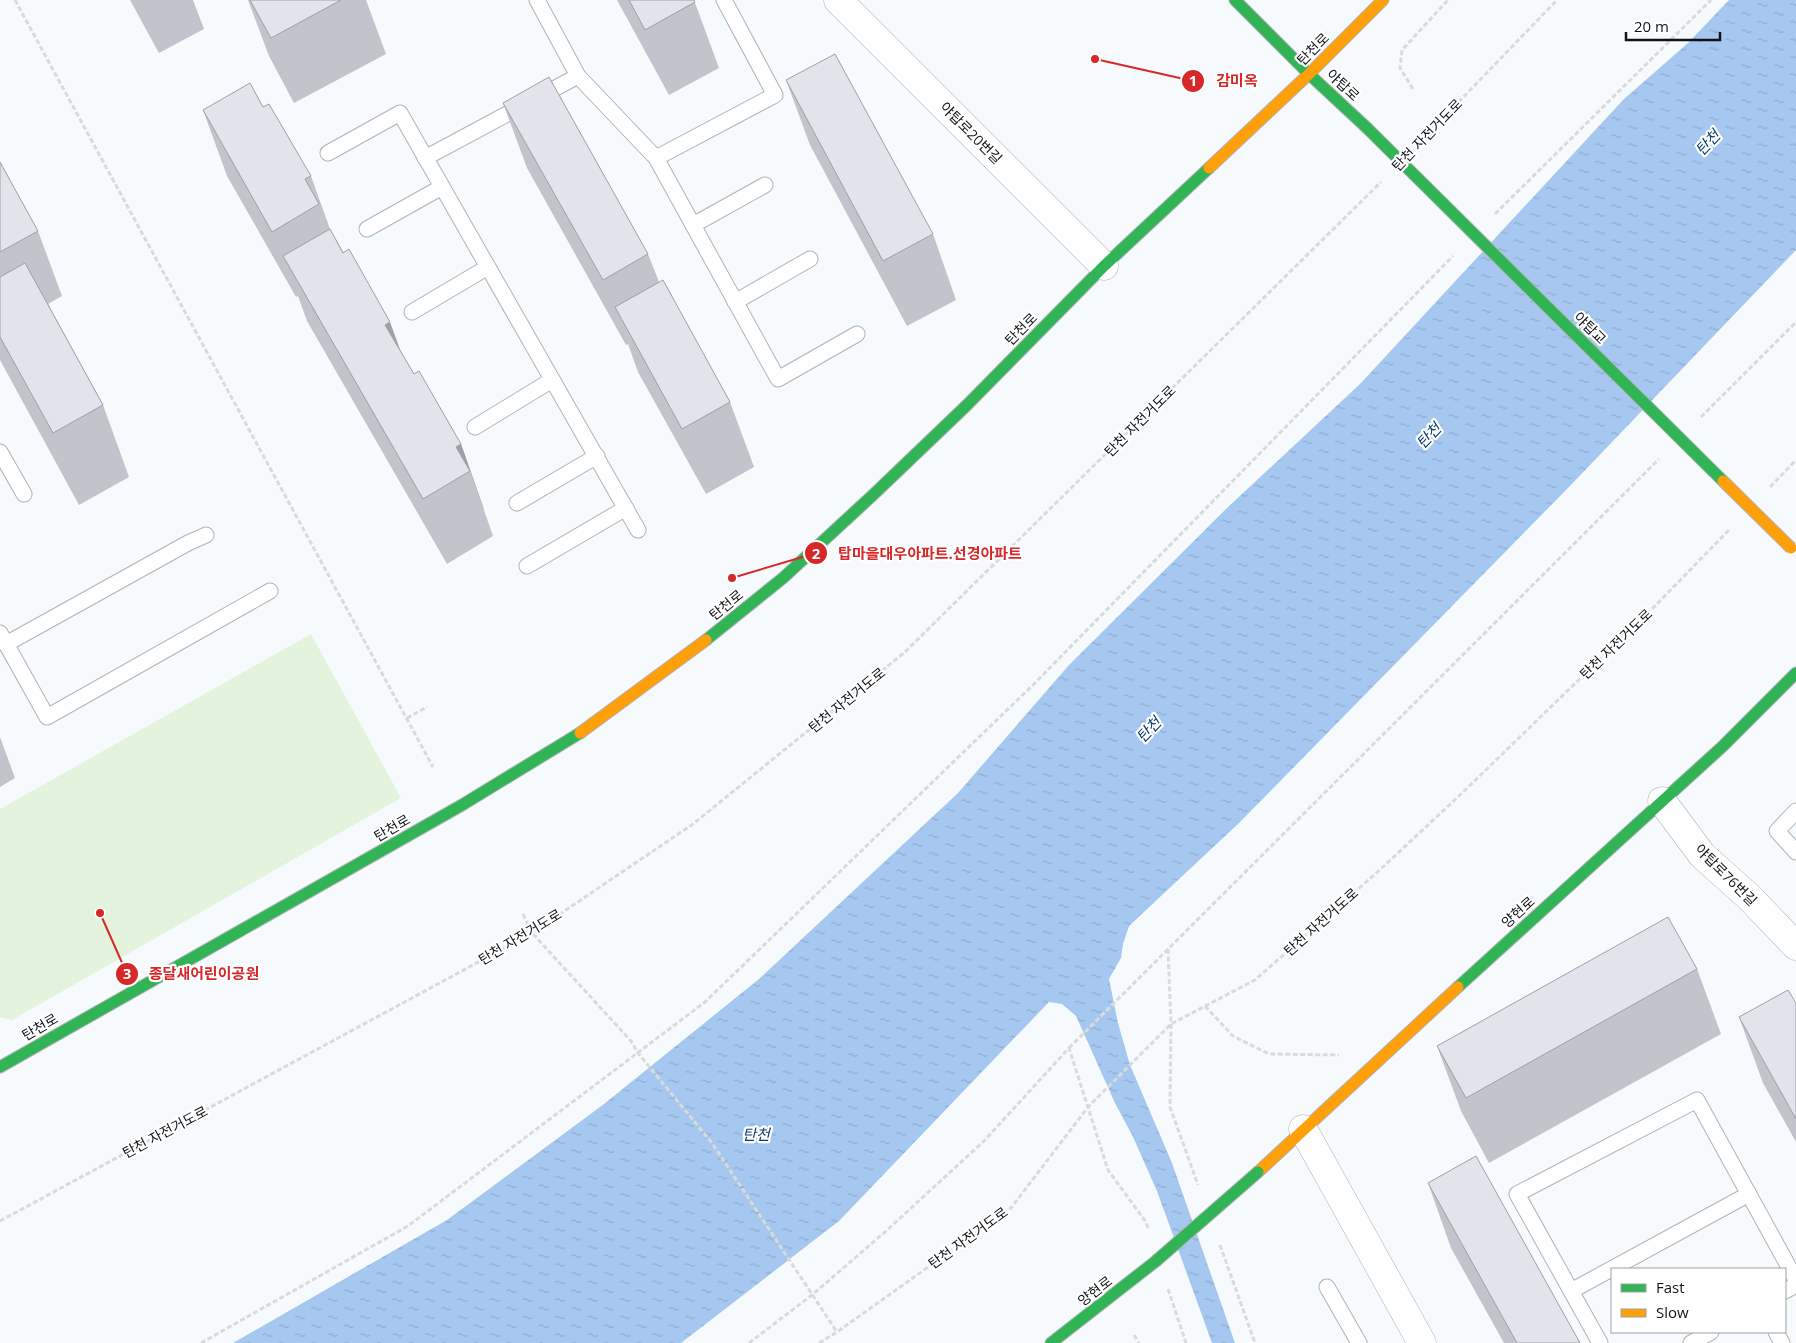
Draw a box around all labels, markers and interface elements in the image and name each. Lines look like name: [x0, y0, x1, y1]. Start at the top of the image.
scale bar: [1626, 10, 1720, 42]
text: 20 m: [1634, 16, 1669, 36]
street label: 탄천로: [1292, 28, 1333, 69]
street label: 야탑로: [1323, 65, 1364, 105]
callout: 감미옥: [1181, 66, 1267, 96]
text: 1: [1189, 70, 1197, 90]
text: 감미옥: [1216, 70, 1258, 90]
street label: 탄천 자전거도로: [1387, 94, 1466, 175]
street label: 야탑로20번길: [936, 97, 1007, 168]
water label: 탄천: [1690, 124, 1726, 159]
street label: 야탑교: [1570, 307, 1611, 348]
street label: 탄천로: [1000, 308, 1041, 349]
street label: 탄천 자전거도로: [1100, 381, 1180, 461]
water label: 탄천: [1411, 417, 1447, 452]
callout: 탑마을대우아파트.선경아파트: [803, 538, 1032, 568]
text: 2: [812, 543, 821, 563]
text: 탑마을대우아파트.선경아파트: [838, 543, 1022, 563]
street label: 탄천로: [705, 585, 747, 624]
street label: 탄천 자전거도로: [1575, 604, 1656, 683]
street label: 탄천 자전거도로: [804, 663, 889, 737]
water label: 탄천: [1131, 711, 1167, 746]
street label: 탄천로: [370, 810, 413, 845]
street label: 야탑로76번길: [1691, 839, 1762, 910]
street label: 탄천 자전거도로: [1279, 883, 1362, 960]
street label: 양현로: [1497, 892, 1538, 932]
street label: 탄천 자전거도로: [475, 904, 565, 969]
callout: 종달새어린이공원: [114, 959, 270, 989]
text: 3: [123, 963, 131, 983]
text: 종달새어린이공원: [149, 963, 259, 983]
street label: 탄천로: [18, 1009, 61, 1044]
street label: 탄천 자전거도로: [119, 1101, 211, 1162]
water label: 탄천: [742, 1124, 772, 1144]
street label: 탄천 자전거도로: [924, 1202, 1011, 1273]
legend: [1611, 1268, 1786, 1333]
street label: 양현로: [1074, 1271, 1116, 1310]
text: Fast: [1656, 1277, 1685, 1297]
text: Slow: [1656, 1302, 1689, 1322]

